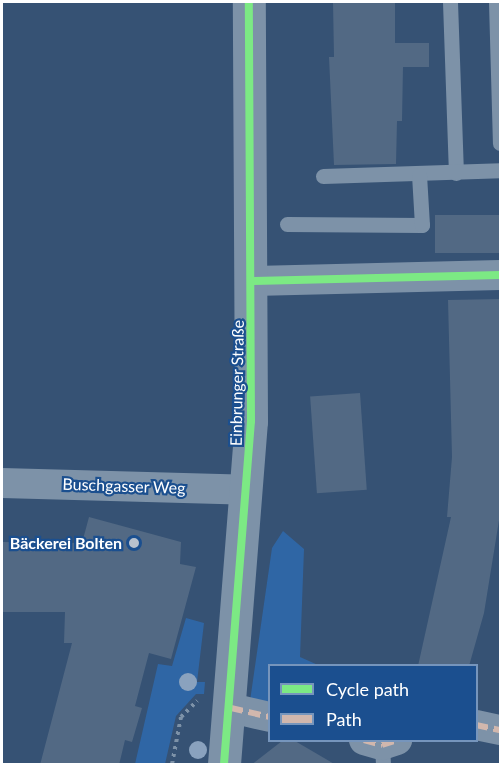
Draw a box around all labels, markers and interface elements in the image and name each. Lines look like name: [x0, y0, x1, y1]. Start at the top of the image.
street label: Einbrunger Straße: [226, 320, 248, 446]
street label: Buschgasser Weg: [62, 474, 186, 498]
place label: Bäckerei Bolten: [10, 533, 122, 553]
marker: Bäckerei Bolten: [127, 536, 141, 550]
legend: [268, 664, 478, 742]
text: Cycle path: [326, 678, 409, 700]
text: Path: [326, 708, 362, 730]

